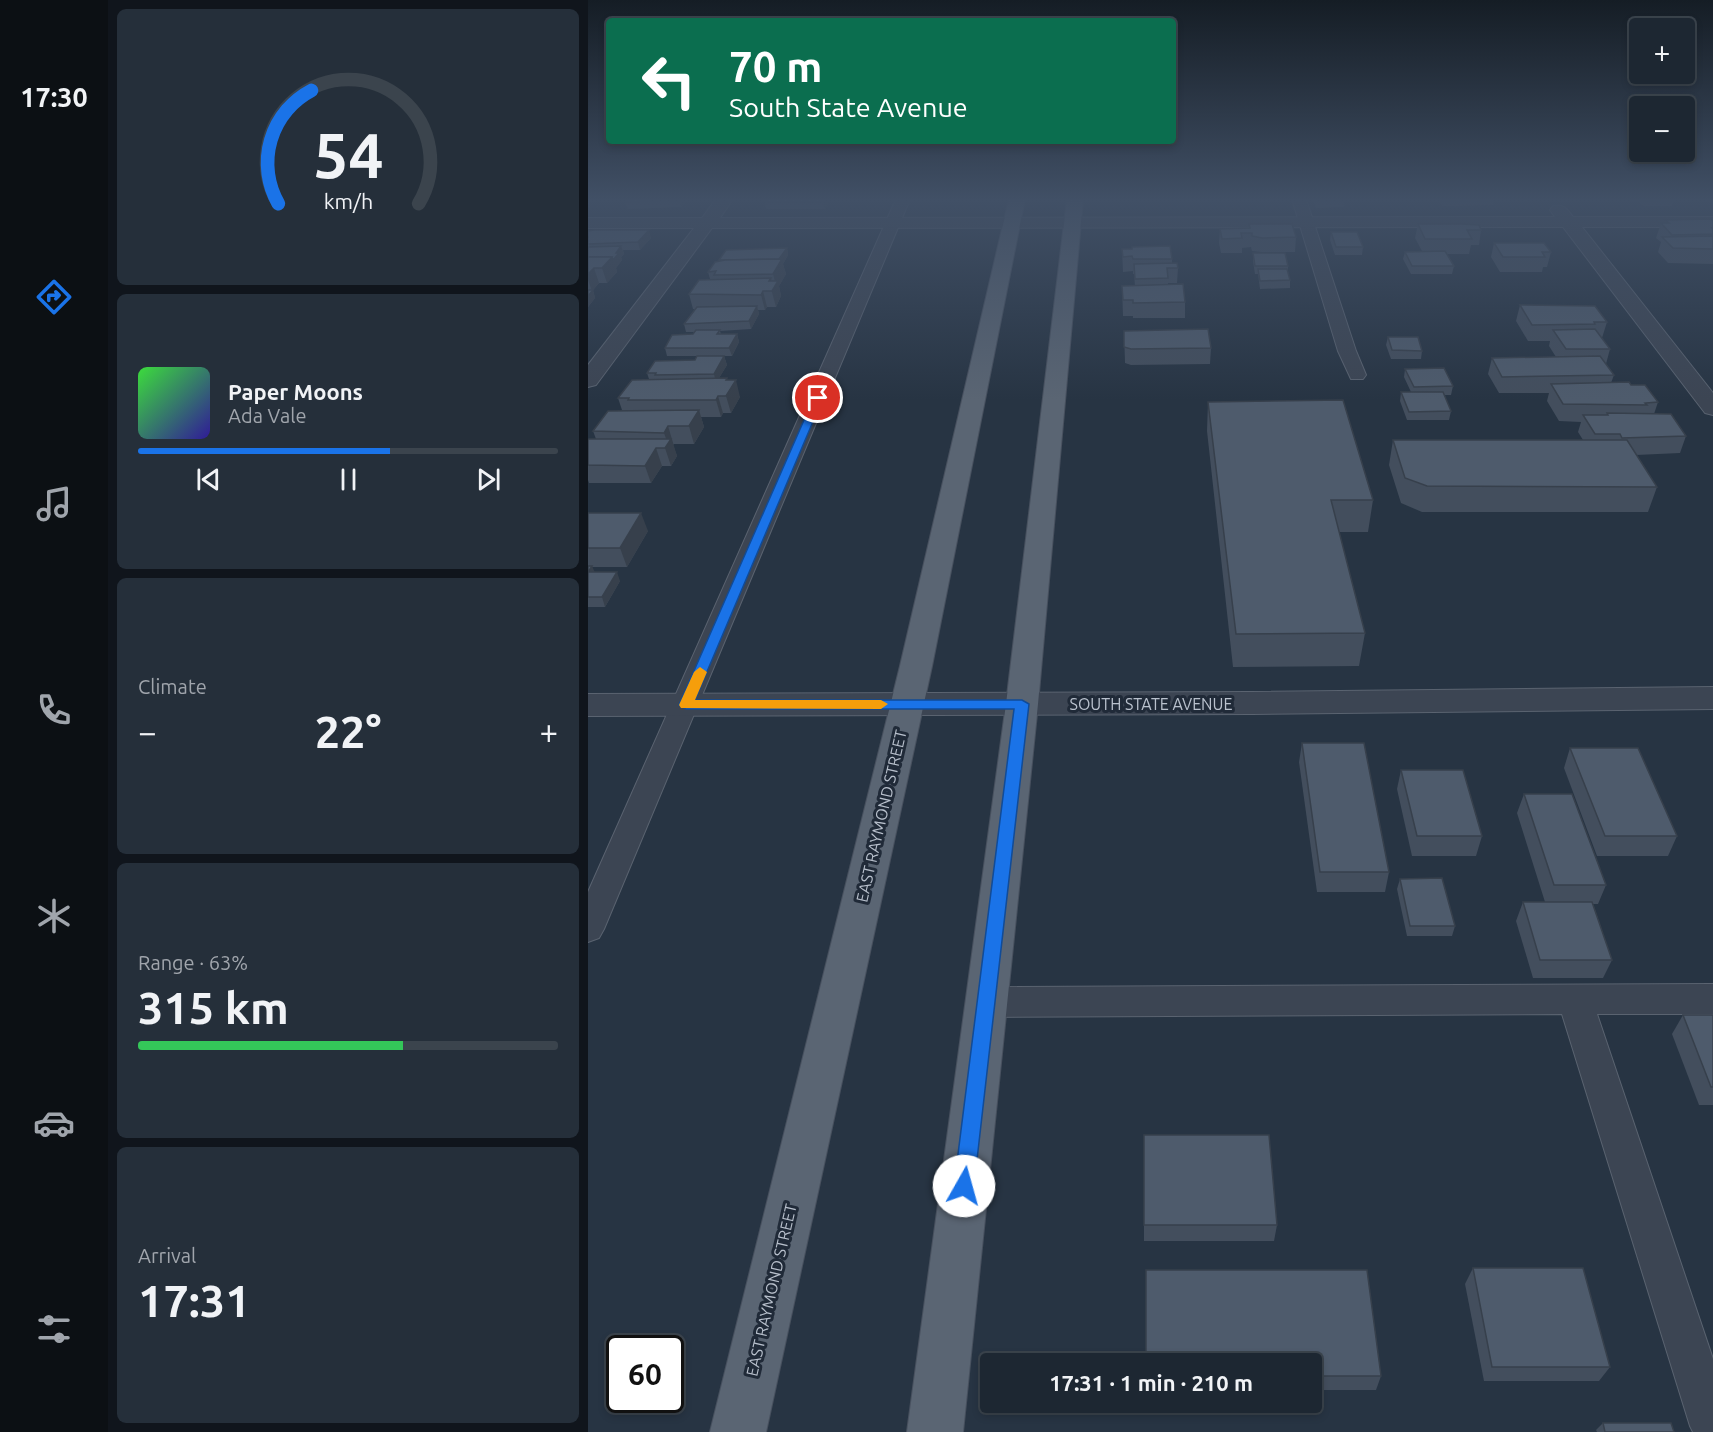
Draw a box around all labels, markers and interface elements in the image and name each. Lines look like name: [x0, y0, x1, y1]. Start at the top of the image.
map controls: [1629, 18, 1695, 162]
button: +: [1629, 18, 1695, 84]
icon: left: [630, 42, 708, 120]
text: 70 m: [729, 43, 823, 90]
text: 17:30: [20, 82, 88, 112]
text: South State Avenue: [729, 92, 968, 122]
button: −: [1629, 96, 1695, 162]
text: 54: [313, 120, 383, 190]
text: km/h: [323, 189, 373, 213]
icon: directions: [33, 276, 75, 318]
pin: [792, 372, 843, 423]
text: Paper Moons: [228, 379, 363, 404]
icon: arrive: [801, 381, 834, 414]
text: Ada Vale: [228, 404, 306, 427]
icon: previous: [192, 463, 225, 496]
icon: pause: [332, 463, 365, 496]
icon: next: [472, 463, 505, 496]
icon: music: [33, 483, 75, 525]
text: Climate: [138, 675, 207, 698]
icon: phone: [33, 689, 75, 731]
street label: SOUTH STATE AVENUE: [1070, 695, 1232, 713]
text: 22°: [315, 706, 381, 757]
text: −: [138, 713, 157, 750]
text: +: [539, 713, 558, 750]
street label: EAST RAYMOND STREET: [852, 728, 910, 904]
icon: climate: [33, 895, 75, 937]
text: Range · 63%: [138, 951, 248, 974]
text: 315 km: [138, 982, 289, 1033]
icon: car: [33, 1102, 75, 1144]
position arrow: [932, 1154, 996, 1218]
street label: EAST RAYMOND STREET: [742, 1202, 800, 1378]
text: Arrival: [138, 1244, 196, 1267]
text: 17:31: [138, 1275, 251, 1326]
icon: filters: [33, 1308, 75, 1350]
speed limit sign: 60: [606, 1335, 684, 1413]
text: 17:31 · 1 min · 210 m: [1049, 1370, 1253, 1395]

